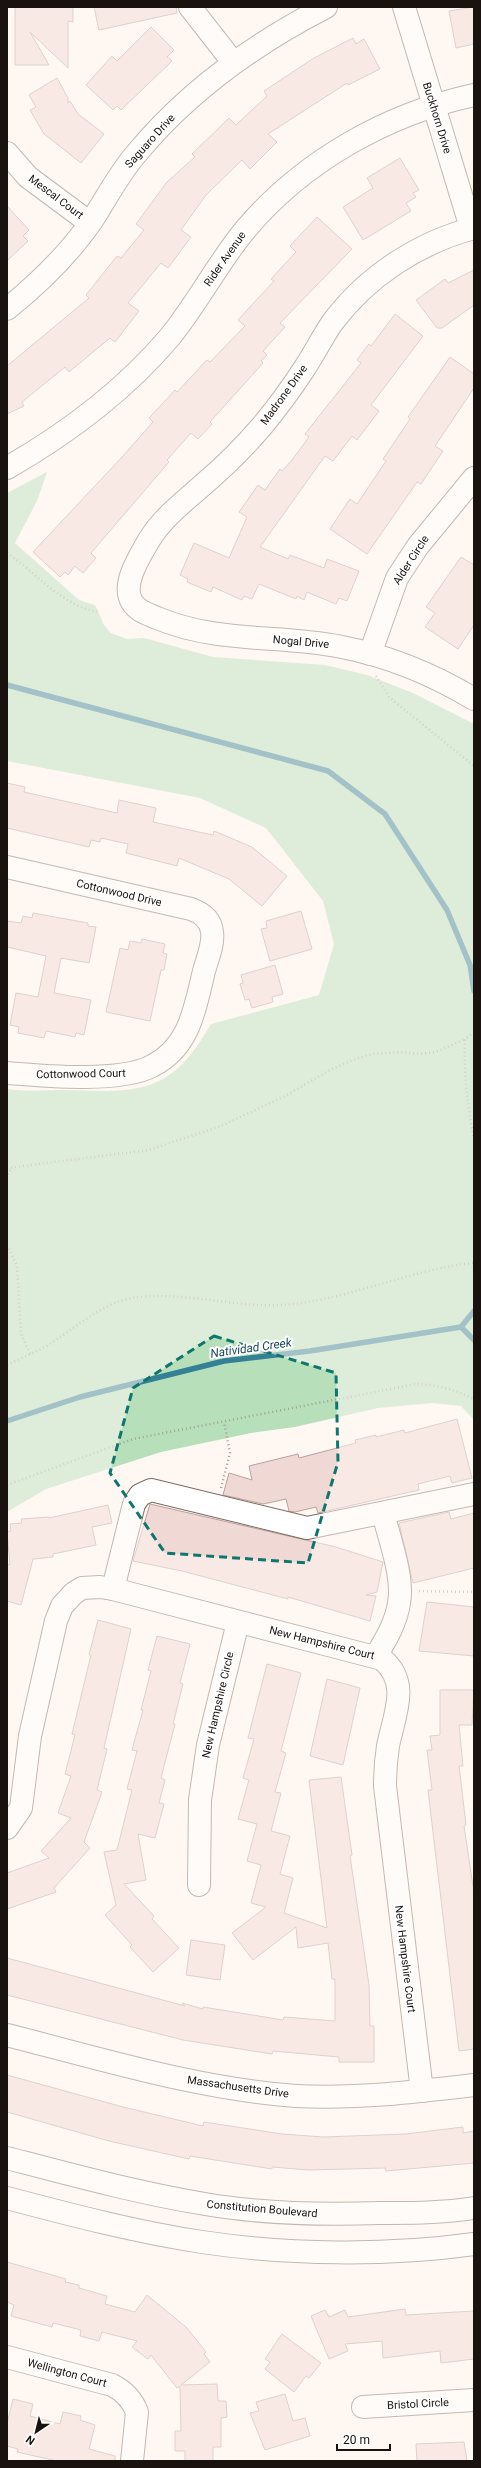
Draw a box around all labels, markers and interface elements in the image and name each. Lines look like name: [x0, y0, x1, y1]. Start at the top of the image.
street label: Buckhorn Drive: [420, 81, 454, 155]
street label: Saguaro Drive: [122, 111, 178, 171]
street label: Mescal Court: [26, 172, 86, 222]
street label: Rider Avenue: [201, 229, 249, 289]
street label: Madrone Drive: [258, 362, 310, 428]
street label: Alder Circle: [390, 533, 432, 587]
street label: Nogal Drive: [272, 633, 330, 651]
street label: Cottonwood Drive: [75, 877, 163, 909]
street label: Cottonwood Court: [36, 1067, 126, 1081]
water label: Natividad Creek: [210, 1335, 294, 1361]
street label: New Hampshire Court: [268, 1624, 376, 1662]
street label: New Hampshire Circle: [199, 1650, 237, 1759]
street label: New Hampshire Court: [392, 1905, 418, 2014]
street label: Massachusetts Drive: [186, 2073, 290, 2101]
street label: Constitution Boulevard: [206, 2198, 318, 2220]
street label: Wellington Court: [26, 2356, 108, 2390]
street label: Bristol Circle: [387, 2396, 449, 2412]
north arrow: [16, 2412, 56, 2452]
scale bar: [337, 2426, 390, 2452]
text: N: [23, 2432, 37, 2447]
text: 20 m: [343, 2433, 370, 2447]

